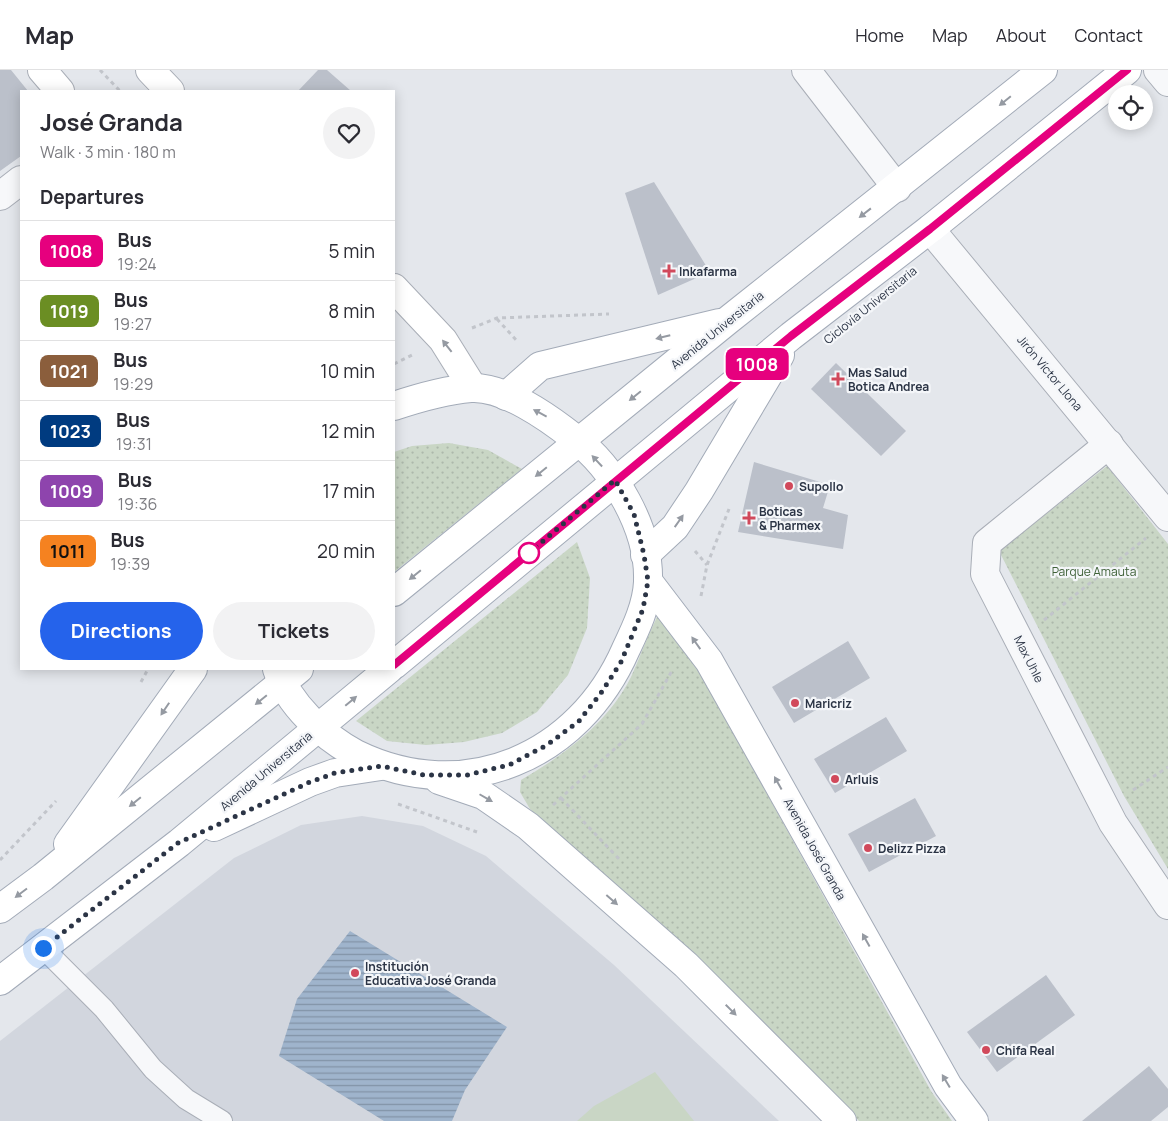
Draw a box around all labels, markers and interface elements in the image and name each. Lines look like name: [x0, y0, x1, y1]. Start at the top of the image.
text: Map: [25, 18, 74, 51]
text: Home: [855, 23, 904, 47]
text: Map: [932, 23, 968, 47]
text: About: [996, 23, 1046, 47]
text: Contact: [1074, 23, 1143, 47]
map controls: [1108, 85, 1153, 130]
button: locate: [1108, 85, 1153, 130]
one-way arrow: [999, 95, 1012, 106]
text: José Granda: [40, 105, 183, 138]
button: heart: [323, 107, 375, 159]
text: Walk · 3 min · 180 m: [40, 141, 176, 163]
text: Departures: [40, 184, 144, 210]
one-way arrow: [858, 208, 871, 219]
text: Bus: [118, 227, 152, 253]
text: 5 min: [328, 238, 375, 264]
text: 1008: [50, 239, 93, 263]
text: 19:24: [118, 253, 157, 275]
street label: Ciclovía Universitaria: [820, 262, 920, 348]
place label: Inkafarma: [679, 263, 737, 280]
marker: Inkafarma: [663, 265, 675, 277]
text: Bus: [114, 287, 148, 313]
street label: Avenida Universitaria: [667, 287, 767, 373]
text: 8 min: [328, 298, 375, 324]
text: 1019: [50, 299, 89, 323]
text: 19:27: [114, 313, 152, 335]
street label: Jirón Víctor Llona: [1013, 332, 1087, 414]
one-way arrow: [656, 333, 671, 341]
one-way arrow: [442, 340, 453, 353]
text: Bus: [113, 347, 148, 373]
line badge: 1008: [722, 348, 792, 380]
text: 1008: [736, 352, 778, 376]
text: 10 min: [320, 358, 375, 384]
text: 1021: [50, 359, 88, 383]
place label: Mas Salud Botica Andrea: [848, 364, 929, 395]
text: 19:29: [113, 373, 153, 395]
marker: Mas Salud Botica Andrea: [832, 373, 844, 385]
one-way arrow: [629, 390, 642, 401]
text: Bus: [116, 407, 150, 433]
one-way arrow: [532, 409, 547, 417]
text: 12 min: [321, 418, 375, 444]
text: 1023: [50, 419, 91, 443]
text: 19:31: [116, 433, 152, 455]
one-way arrow: [591, 455, 603, 467]
text: Bus: [118, 467, 152, 493]
one-way arrow: [535, 467, 548, 478]
text: 17 min: [322, 478, 375, 504]
place label: Supollo: [799, 478, 843, 495]
text: 1009: [50, 479, 93, 503]
marker: Supollo: [783, 480, 795, 492]
text: 19:36: [118, 493, 158, 515]
place label: Boticas & Pharmex: [759, 503, 821, 534]
marker: Boticas & Pharmex: [743, 512, 755, 524]
one-way arrow: [674, 514, 684, 528]
text: Bus: [111, 527, 145, 553]
text: 20 min: [317, 538, 375, 564]
text: 1011: [50, 539, 86, 563]
unlabelled marker: [518, 542, 540, 564]
text: 19:39: [111, 553, 150, 575]
park label: Parque Amauta: [1052, 563, 1136, 580]
one-way arrow: [409, 569, 422, 580]
button: Directions: [40, 602, 203, 660]
button: Tickets: [213, 602, 375, 660]
street label: Max Uhle: [1010, 632, 1048, 686]
one-way arrow: [691, 636, 701, 650]
one-way arrow: [255, 694, 268, 705]
one-way arrow: [344, 695, 357, 706]
place label: Maricriz: [805, 695, 852, 712]
marker: Maricriz: [789, 697, 801, 709]
one-way arrow: [160, 702, 170, 716]
street label: Avenida Universitaria: [216, 727, 316, 815]
place label: Arluis: [845, 771, 879, 788]
marker: Arluis: [829, 773, 841, 785]
one-way arrow: [773, 777, 782, 790]
one-way arrow: [479, 793, 492, 802]
street label: Avenida José Granda: [780, 795, 850, 903]
one-way arrow: [129, 797, 142, 808]
place label: Delizz Pizza: [878, 840, 946, 857]
marker: Delizz Pizza: [862, 842, 874, 854]
one-way arrow: [14, 888, 28, 898]
one-way arrow: [605, 894, 617, 906]
one-way arrow: [862, 933, 870, 947]
your location: [31, 936, 56, 961]
place label: Institución Educativa José Granda: [365, 958, 496, 989]
marker: Institución Educativa José Granda: [349, 967, 361, 979]
one-way arrow: [725, 1004, 737, 1016]
place label: Chifa Real: [996, 1042, 1055, 1059]
marker: Chifa Real: [980, 1044, 992, 1056]
one-way arrow: [942, 1075, 951, 1088]

